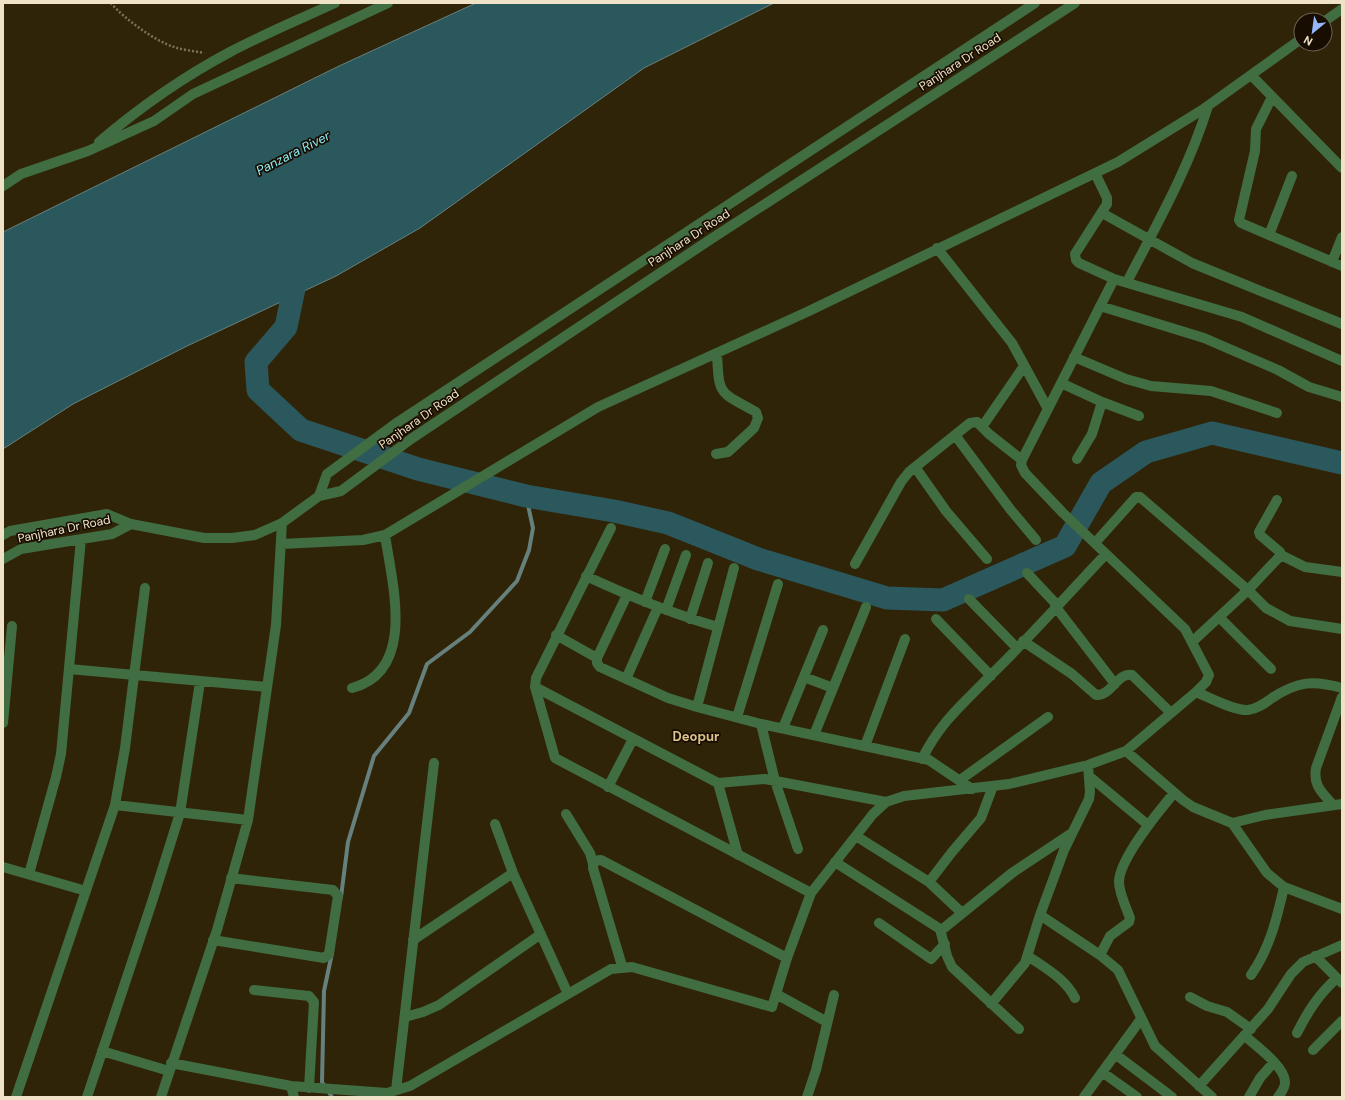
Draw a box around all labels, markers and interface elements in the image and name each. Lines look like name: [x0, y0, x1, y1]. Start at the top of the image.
north arrow: [1293, 12, 1333, 52]
street label: Panjhara Dr Road: [916, 30, 1004, 94]
text: N: [1301, 33, 1315, 49]
water label: Panzara River: [253, 127, 334, 179]
street label: Panjhara Dr Road: [645, 206, 733, 270]
street label: Panjhara Dr Road: [376, 385, 462, 453]
street label: Panjhara Dr Road: [16, 511, 112, 547]
district label: Deopur: [673, 728, 720, 745]

